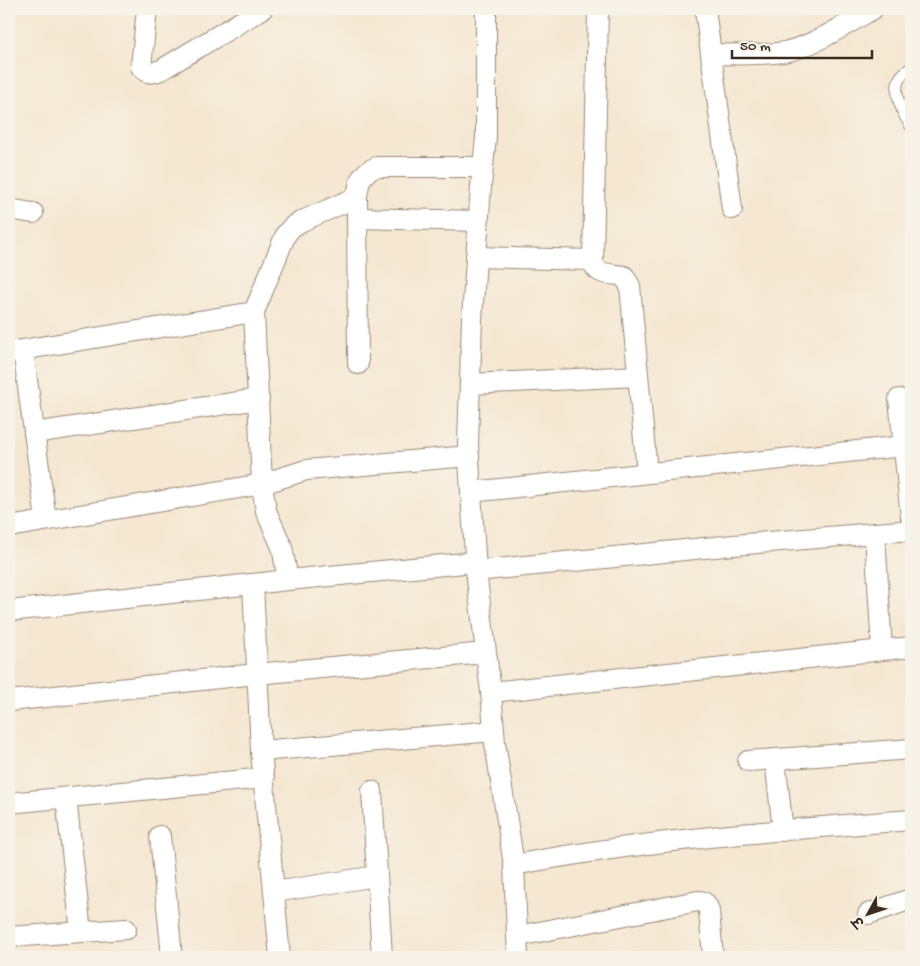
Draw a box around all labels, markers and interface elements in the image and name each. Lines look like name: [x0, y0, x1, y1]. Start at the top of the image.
scale bar: [732, 28, 872, 60]
text: 50 m: [740, 38, 771, 56]
north arrow: [842, 888, 892, 938]
text: उ: [849, 910, 871, 931]

